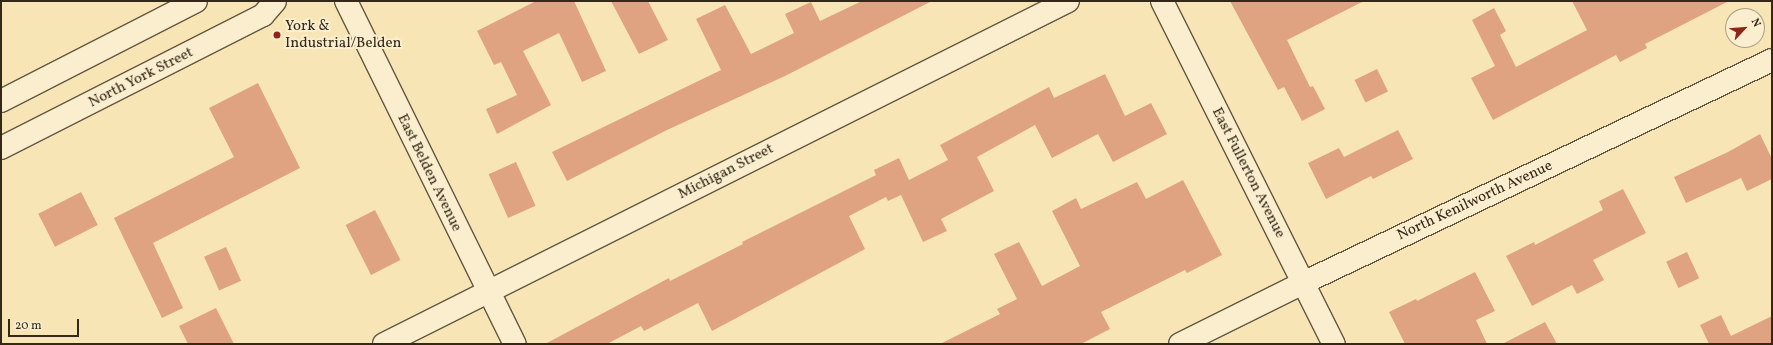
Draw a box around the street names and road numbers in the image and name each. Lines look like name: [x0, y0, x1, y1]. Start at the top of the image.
street label: North York Street: [85, 44, 197, 112]
street label: East Fullerton Avenue: [1207, 105, 1289, 241]
street label: East Belden Avenue: [393, 111, 465, 235]
street label: Michigan Street: [675, 140, 777, 204]
street label: North Kenilworth Avenue: [1395, 157, 1555, 245]

